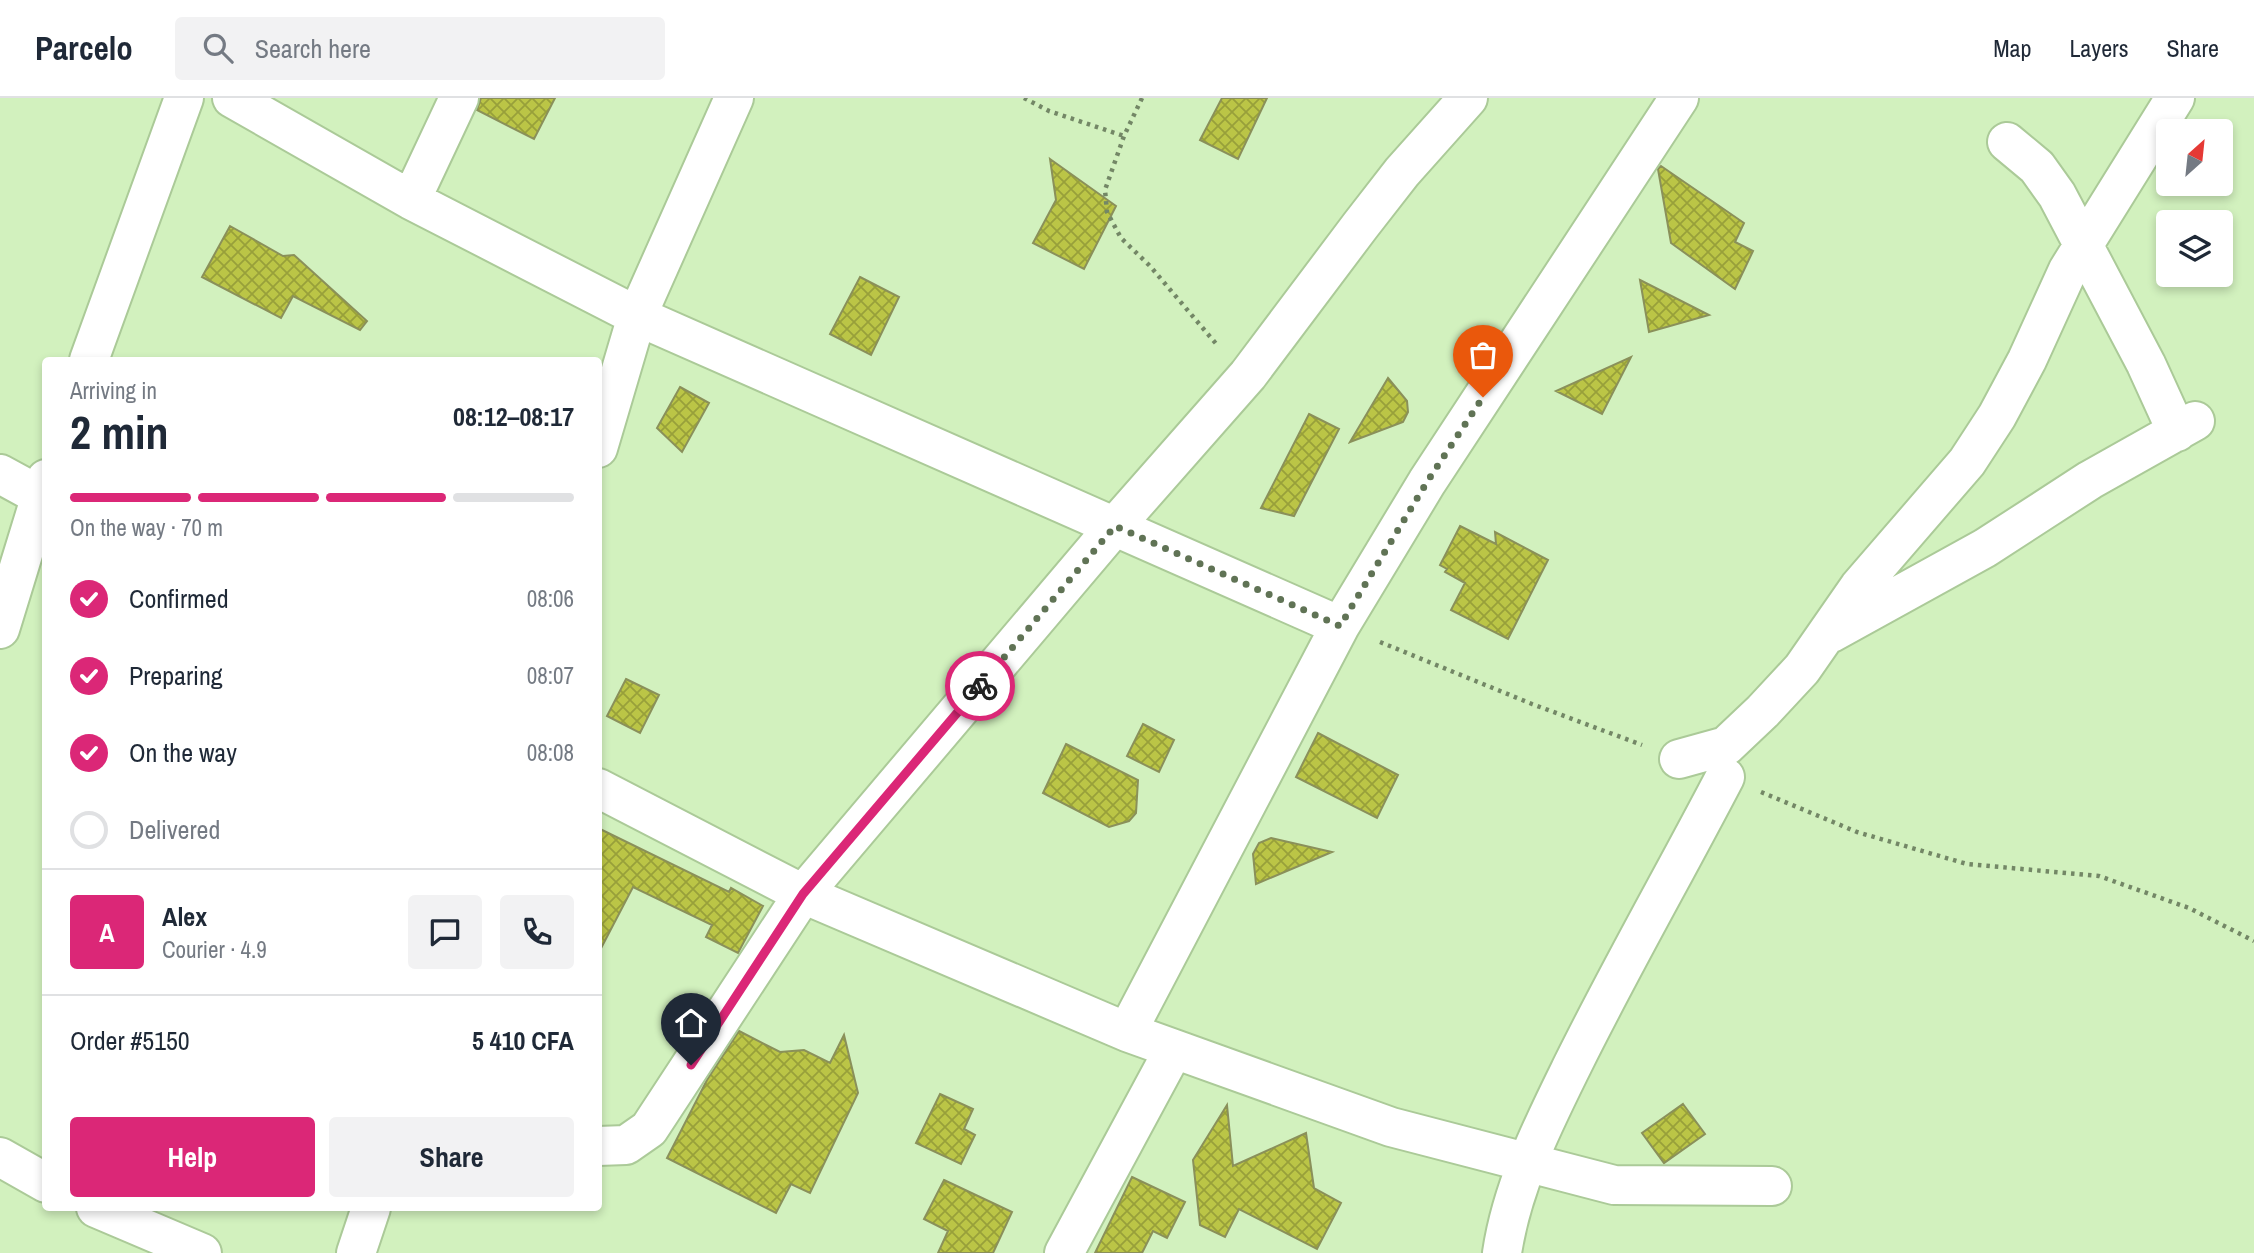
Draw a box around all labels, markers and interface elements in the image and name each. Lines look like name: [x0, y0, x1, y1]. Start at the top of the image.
search box: [175, 17, 665, 80]
text: Parcelo: [35, 26, 133, 70]
icon: search: [199, 29, 237, 67]
text: Search here: [255, 31, 371, 66]
text: Map: [1993, 32, 2031, 64]
text: Layers: [2069, 32, 2128, 64]
text: Share: [2166, 32, 2219, 64]
north arrow: [2156, 119, 2233, 196]
map controls: [2156, 119, 2233, 287]
button: layers: [2156, 210, 2233, 287]
pin: [1453, 325, 1513, 397]
icon: bag: [1464, 336, 1502, 374]
text: Arriving in: [70, 375, 157, 406]
text: 08:12–08:17: [453, 399, 574, 434]
text: 2 min: [70, 401, 169, 463]
text: On the way · 70 m: [70, 512, 223, 543]
icon: check: [70, 580, 108, 618]
text: Confirmed: [129, 581, 229, 616]
text: 08:06: [527, 583, 574, 614]
courier: [945, 651, 1015, 721]
icon: check: [70, 657, 108, 695]
text: Preparing: [129, 658, 223, 693]
text: 08:07: [527, 660, 574, 691]
icon: bike: [961, 667, 999, 705]
icon: check: [70, 734, 108, 772]
text: On the way: [129, 735, 237, 770]
text: 08:08: [527, 737, 574, 768]
text: Delivered: [129, 812, 220, 847]
button: chat: [408, 895, 482, 969]
button: phone: [500, 895, 574, 969]
text: Alex: [162, 899, 207, 934]
text: A: [99, 915, 115, 950]
text: Courier · 4.9: [162, 934, 267, 965]
pin: [661, 993, 721, 1065]
icon: home: [672, 1004, 710, 1042]
text: Order #5150: [70, 1023, 190, 1058]
text: 5 410 CFA: [472, 1023, 574, 1058]
button: Help: [70, 1117, 315, 1197]
button: Share: [329, 1117, 574, 1197]

